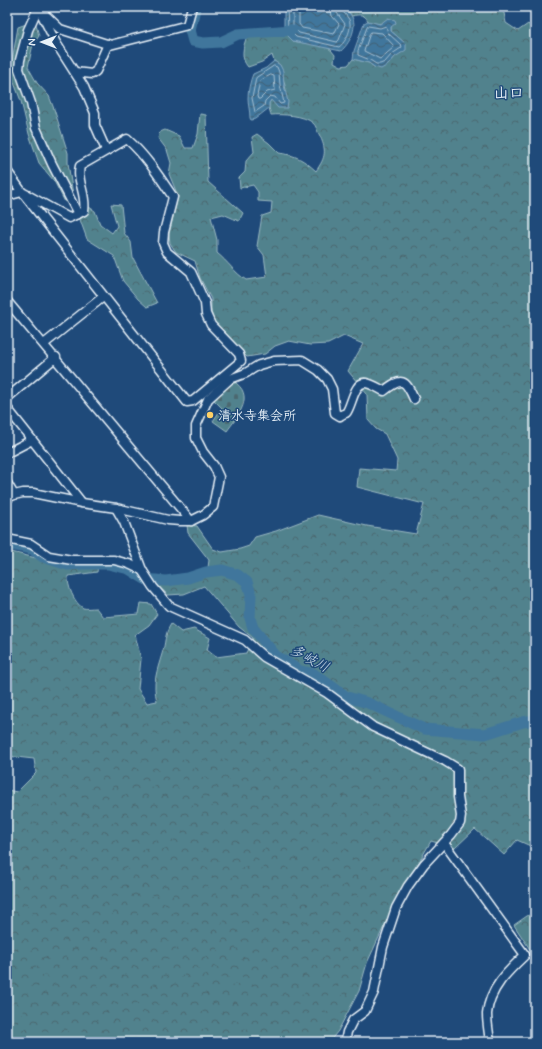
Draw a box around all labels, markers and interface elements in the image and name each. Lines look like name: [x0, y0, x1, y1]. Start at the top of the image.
north arrow: [22, 22, 62, 62]
text: N: [26, 38, 40, 46]
district label: 山口: [494, 84, 524, 104]
place label: 清水寺集会所: [218, 408, 296, 425]
marker: 清水寺集会所: [205, 410, 215, 420]
water label: 多岐川: [287, 641, 332, 677]

